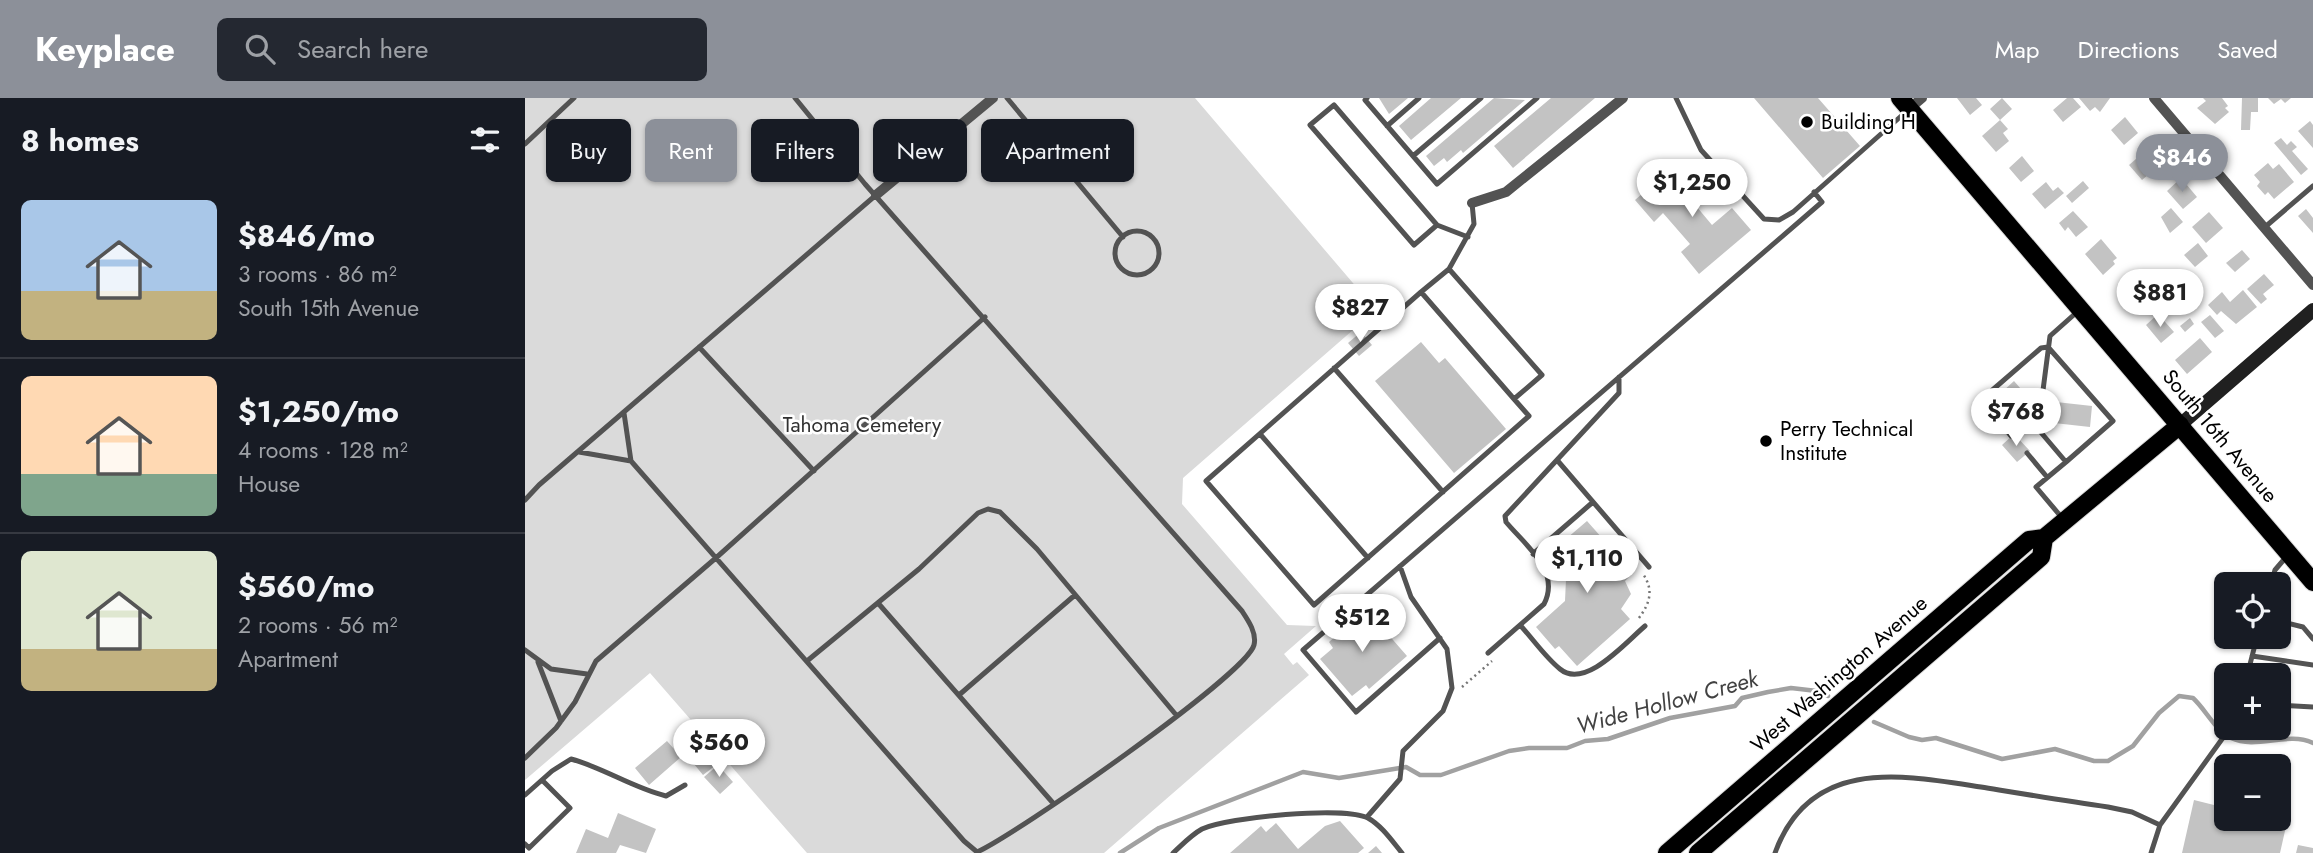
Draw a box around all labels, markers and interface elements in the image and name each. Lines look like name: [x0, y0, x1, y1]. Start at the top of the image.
search box: [217, 18, 707, 81]
text: Keyplace: [35, 26, 175, 73]
icon: search: [241, 30, 279, 68]
text: Search here: [297, 30, 428, 68]
text: Map: [1995, 32, 2040, 67]
text: Directions: [2078, 32, 2179, 67]
text: Saved: [2217, 32, 2278, 67]
place label: Building H: [1821, 107, 1916, 137]
marker: Building H: [1799, 114, 1815, 130]
text: 8 homes: [21, 119, 139, 162]
chip: Buy: [546, 119, 631, 182]
chip: Rent: [645, 119, 737, 182]
chip: Filters: [751, 119, 859, 182]
chip: New: [873, 119, 967, 182]
chip: Apartment: [981, 119, 1134, 182]
icon: filters: [466, 121, 504, 159]
pin: $846: [2141, 134, 2223, 194]
text: $846: [2152, 140, 2212, 174]
pin: $1,250: [1635, 159, 1749, 219]
text: $1,250: [1653, 165, 1731, 199]
text: $846/mo: [238, 214, 375, 257]
icon: home: [77, 228, 161, 312]
text: 3 rooms · 86 m²: [238, 257, 397, 291]
pin: $881: [2119, 270, 2201, 329]
text: $881: [2133, 275, 2187, 309]
pin: $827: [1319, 285, 1401, 344]
text: $827: [1331, 290, 1389, 324]
text: South 15th Avenue: [238, 291, 419, 325]
street label: South 16th Avenue: [2155, 363, 2285, 509]
pin: $768: [1975, 388, 2057, 448]
text: $1,250/mo: [238, 390, 399, 433]
text: $768: [1987, 394, 2045, 428]
icon: home: [77, 404, 161, 488]
park label: Tahoma Cemetery: [783, 410, 942, 440]
place label: Perry Technical Institute: [1780, 414, 1913, 468]
text: 4 rooms · 128 m²: [238, 433, 408, 467]
marker: Perry Technical Institute: [1758, 433, 1774, 449]
text: House: [238, 467, 300, 501]
pin: $1,110: [1530, 536, 1644, 595]
text: $1,110: [1551, 541, 1623, 575]
text: $560/mo: [238, 565, 374, 608]
map controls: [2214, 572, 2291, 831]
button: locate: [2214, 572, 2291, 649]
icon: home: [77, 579, 161, 663]
street label: West Washington Avenue: [1744, 589, 1934, 759]
pin: $512: [1321, 594, 1403, 654]
text: $512: [1334, 600, 1390, 634]
text: 2 rooms · 56 m²: [238, 608, 398, 642]
text: Apartment: [238, 642, 338, 676]
water label: Wide Hollow Creek: [1572, 661, 1763, 743]
button: +: [2214, 663, 2291, 740]
pin: $560: [678, 720, 760, 779]
text: $560: [689, 725, 749, 759]
button: −: [2214, 754, 2291, 831]

